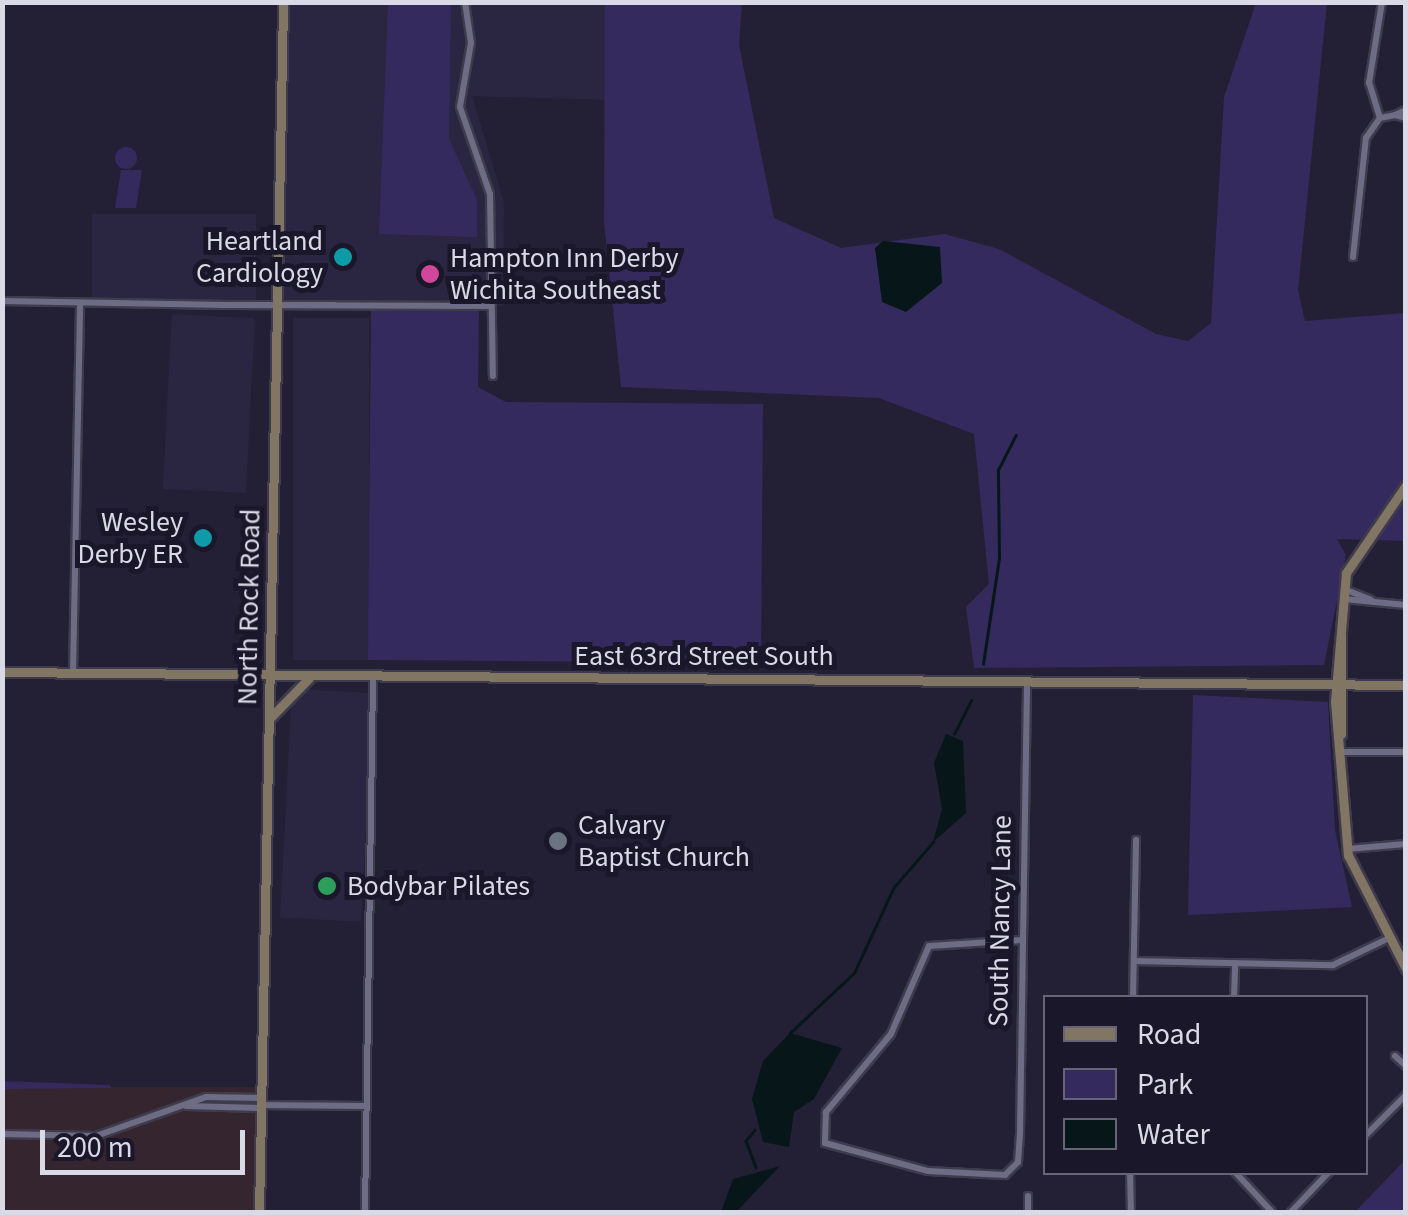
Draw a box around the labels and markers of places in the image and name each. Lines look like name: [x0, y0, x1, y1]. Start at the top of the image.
place label: Heartland Cardiology: [196, 224, 323, 290]
place label: Hampton Inn Derby Wichita Southeast: [450, 241, 679, 307]
marker: Heartland Cardiology: [332, 246, 354, 268]
marker: Hampton Inn Derby Wichita Southeast: [419, 263, 441, 285]
place label: Wesley Derby ER: [77, 505, 183, 571]
marker: Wesley Derby ER: [192, 527, 214, 549]
place label: Calvary Baptist Church: [578, 808, 750, 874]
marker: Calvary Baptist Church: [547, 830, 569, 852]
place label: Bodybar Pilates: [347, 869, 530, 903]
marker: Bodybar Pilates: [316, 875, 338, 897]

